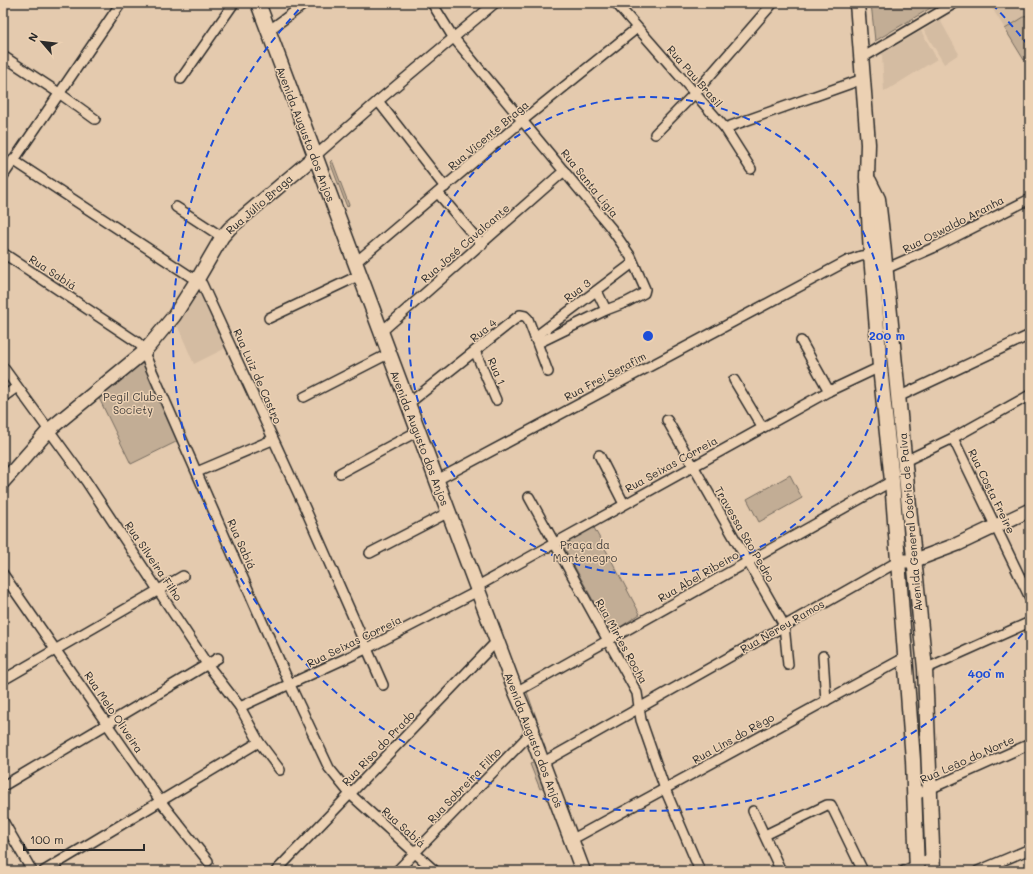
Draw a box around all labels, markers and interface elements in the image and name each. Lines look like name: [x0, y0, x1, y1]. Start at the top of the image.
north arrow: [22, 22, 62, 62]
text: N: [24, 30, 41, 44]
street label: Rua Pau Brasil: [664, 42, 726, 110]
street label: Avenida Augusto dos Anjos: [273, 64, 339, 204]
street label: Rua Vicente Braga: [445, 97, 532, 173]
street label: Rua Santa Lígia: [558, 146, 622, 220]
street label: Rua Júlio Braga: [222, 171, 296, 237]
street label: Rua Oswaldo Aranha: [900, 192, 1006, 256]
street label: Rua José Cavalcante: [417, 200, 513, 286]
street label: Rua Sabiá: [26, 251, 80, 293]
street label: Rua 3: [561, 275, 594, 305]
street label: Rua 4: [467, 315, 500, 345]
street label: Rua Luiz de Castro: [230, 326, 286, 426]
text: 200 m: [869, 327, 905, 343]
centre of rings: [641, 329, 655, 343]
street label: Rua Frei Serafim: [561, 348, 649, 404]
street label: Rua 1: [485, 355, 509, 387]
street label: Avenida Augusto dos Anjos: [387, 368, 453, 508]
park label: Pegil Clube Society: [103, 389, 163, 417]
street label: Rua Seixas Correia: [622, 432, 720, 496]
street label: Avenida General Osório de Paiva: [895, 432, 925, 612]
street label: Rua Costa Freire: [965, 446, 1019, 536]
street label: Travessa São Pedro: [712, 484, 779, 585]
street label: Rua Sabiá: [224, 516, 260, 572]
street label: Rua Silveira Filho: [122, 518, 186, 604]
park label: Praça da Montenegro: [553, 537, 618, 565]
street label: Rua Abel Ribeiro: [655, 547, 741, 605]
street label: Rua Mirtes Rocha: [592, 596, 652, 686]
street label: Rua Nereu Ramos: [737, 596, 827, 656]
street label: Rua Seixas Correia: [304, 611, 404, 670]
text: 400 m: [968, 665, 1004, 681]
street label: Rua Melo Oliveira: [81, 668, 147, 756]
street label: Avenida Augusto dos Anjos: [501, 670, 567, 810]
street label: Rua Riso do Prado: [338, 707, 418, 789]
street label: Rua Lins do Rêgo: [689, 709, 777, 767]
street label: Rua Leão do Norte: [917, 731, 1017, 787]
street label: Rua Sobreira Filho: [424, 744, 504, 826]
street label: Rua Sabiá: [379, 803, 429, 851]
scale bar: [24, 826, 144, 852]
text: 100 m: [30, 831, 64, 847]

